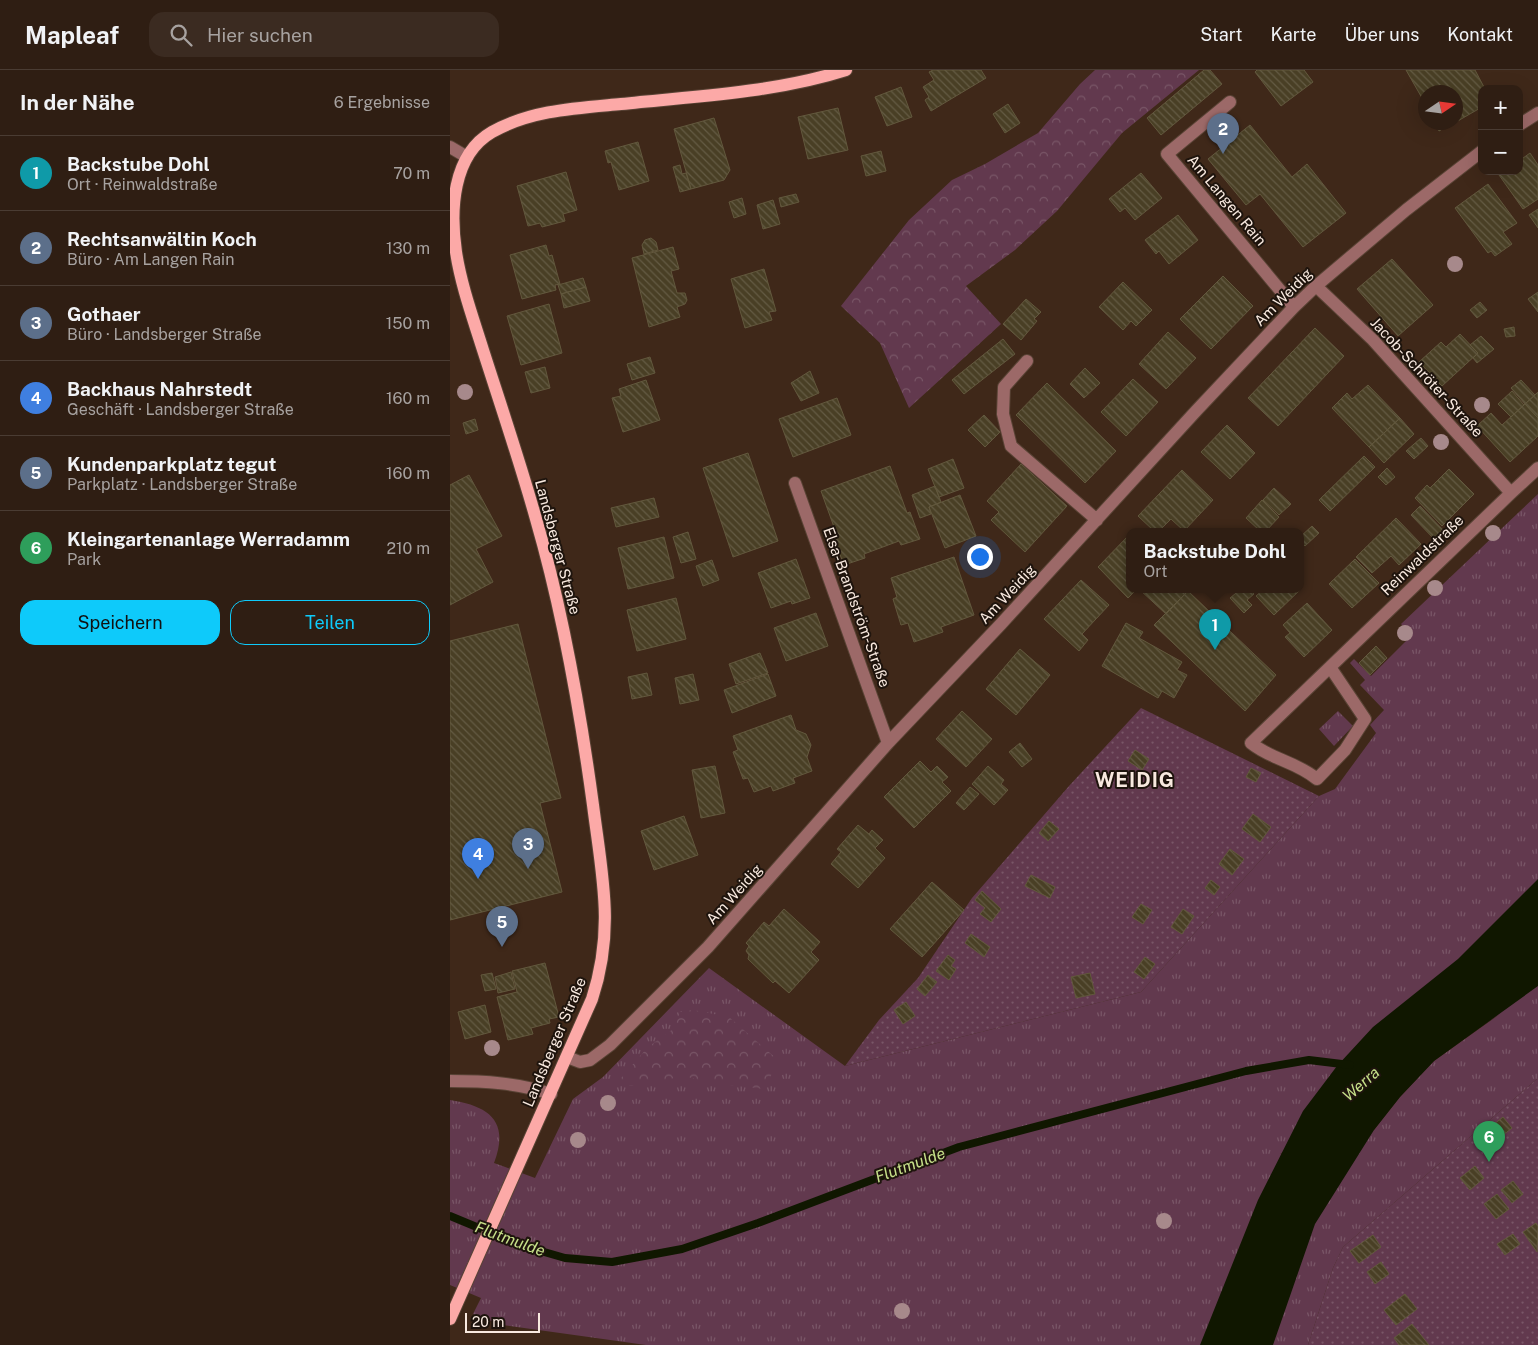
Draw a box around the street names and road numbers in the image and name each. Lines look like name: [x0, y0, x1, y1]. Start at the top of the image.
street label: Am Langen Rain: [1184, 151, 1270, 249]
street label: Am Weidig: [1251, 265, 1315, 329]
street label: Jacob-Schröter-Straße: [1367, 314, 1487, 440]
street label: Landsberger Straße: [532, 478, 584, 616]
street label: Reinwaldstraße: [1377, 511, 1467, 599]
street label: Elsa-Brandström-Straße: [820, 525, 894, 689]
street label: Am Weidig: [975, 561, 1039, 627]
street label: Am Weidig: [703, 861, 765, 927]
street label: Landsberger Straße: [519, 975, 589, 1109]

